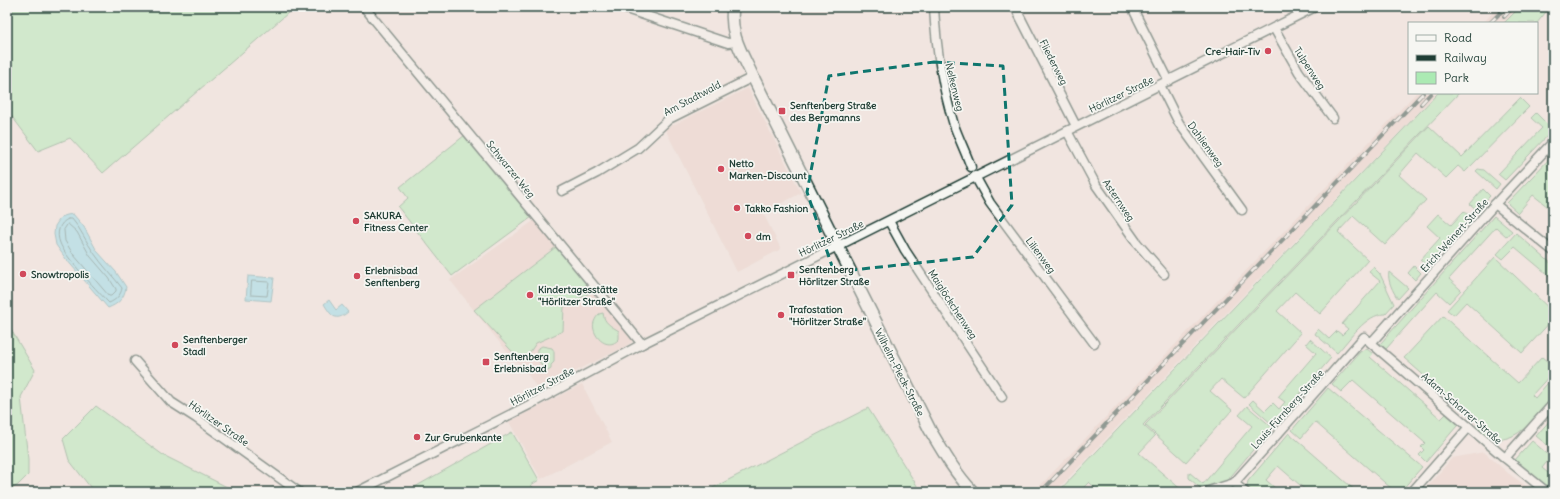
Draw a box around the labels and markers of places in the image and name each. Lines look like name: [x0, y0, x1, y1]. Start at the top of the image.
place label: Cre-Hair-Tiv: [1205, 45, 1260, 58]
marker: Cre-Hair-Tiv: [1263, 46, 1273, 56]
place label: Senftenberg Straße des Bergmanns: [790, 99, 877, 124]
marker: Senftenberg Straße des Bergmanns: [777, 106, 787, 116]
place label: Netto Marken-Discount: [729, 157, 807, 182]
marker: Netto Marken-Discount: [716, 164, 726, 174]
place label: Takko Fashion: [745, 202, 808, 215]
marker: Takko Fashion: [732, 203, 742, 213]
place label: SAKURA Fitness Center: [364, 209, 429, 234]
marker: SAKURA Fitness Center: [351, 216, 361, 226]
place label: dm: [756, 230, 771, 243]
marker: dm: [743, 231, 753, 241]
place label: Senftenberg Hörlitzer Straße: [799, 263, 870, 288]
place label: Erlebnisbad Senftenberg: [365, 264, 420, 289]
place label: Snowtropolis: [31, 268, 90, 281]
marker: Snowtropolis: [18, 269, 28, 279]
marker: Senftenberg Hörlitzer Straße: [786, 270, 796, 280]
marker: Erlebnisbad Senftenberg: [352, 271, 362, 281]
place label: Kindertagesstätte "Hörlitzer Straße": [538, 283, 618, 308]
marker: Kindertagesstätte "Hörlitzer Straße": [525, 290, 535, 300]
place label: Trafostation "Hörlitzer Straße": [789, 303, 867, 328]
marker: Trafostation "Hörlitzer Straße": [776, 310, 786, 320]
place label: Senftenberger Stadl: [183, 333, 248, 358]
marker: Senftenberger Stadl: [170, 340, 180, 350]
place label: Senftenberg Erlebnisbad: [494, 350, 549, 375]
marker: Senftenberg Erlebnisbad: [481, 357, 491, 367]
place label: Zur Grubenkante: [425, 431, 502, 444]
marker: Zur Grubenkante: [412, 432, 422, 442]

